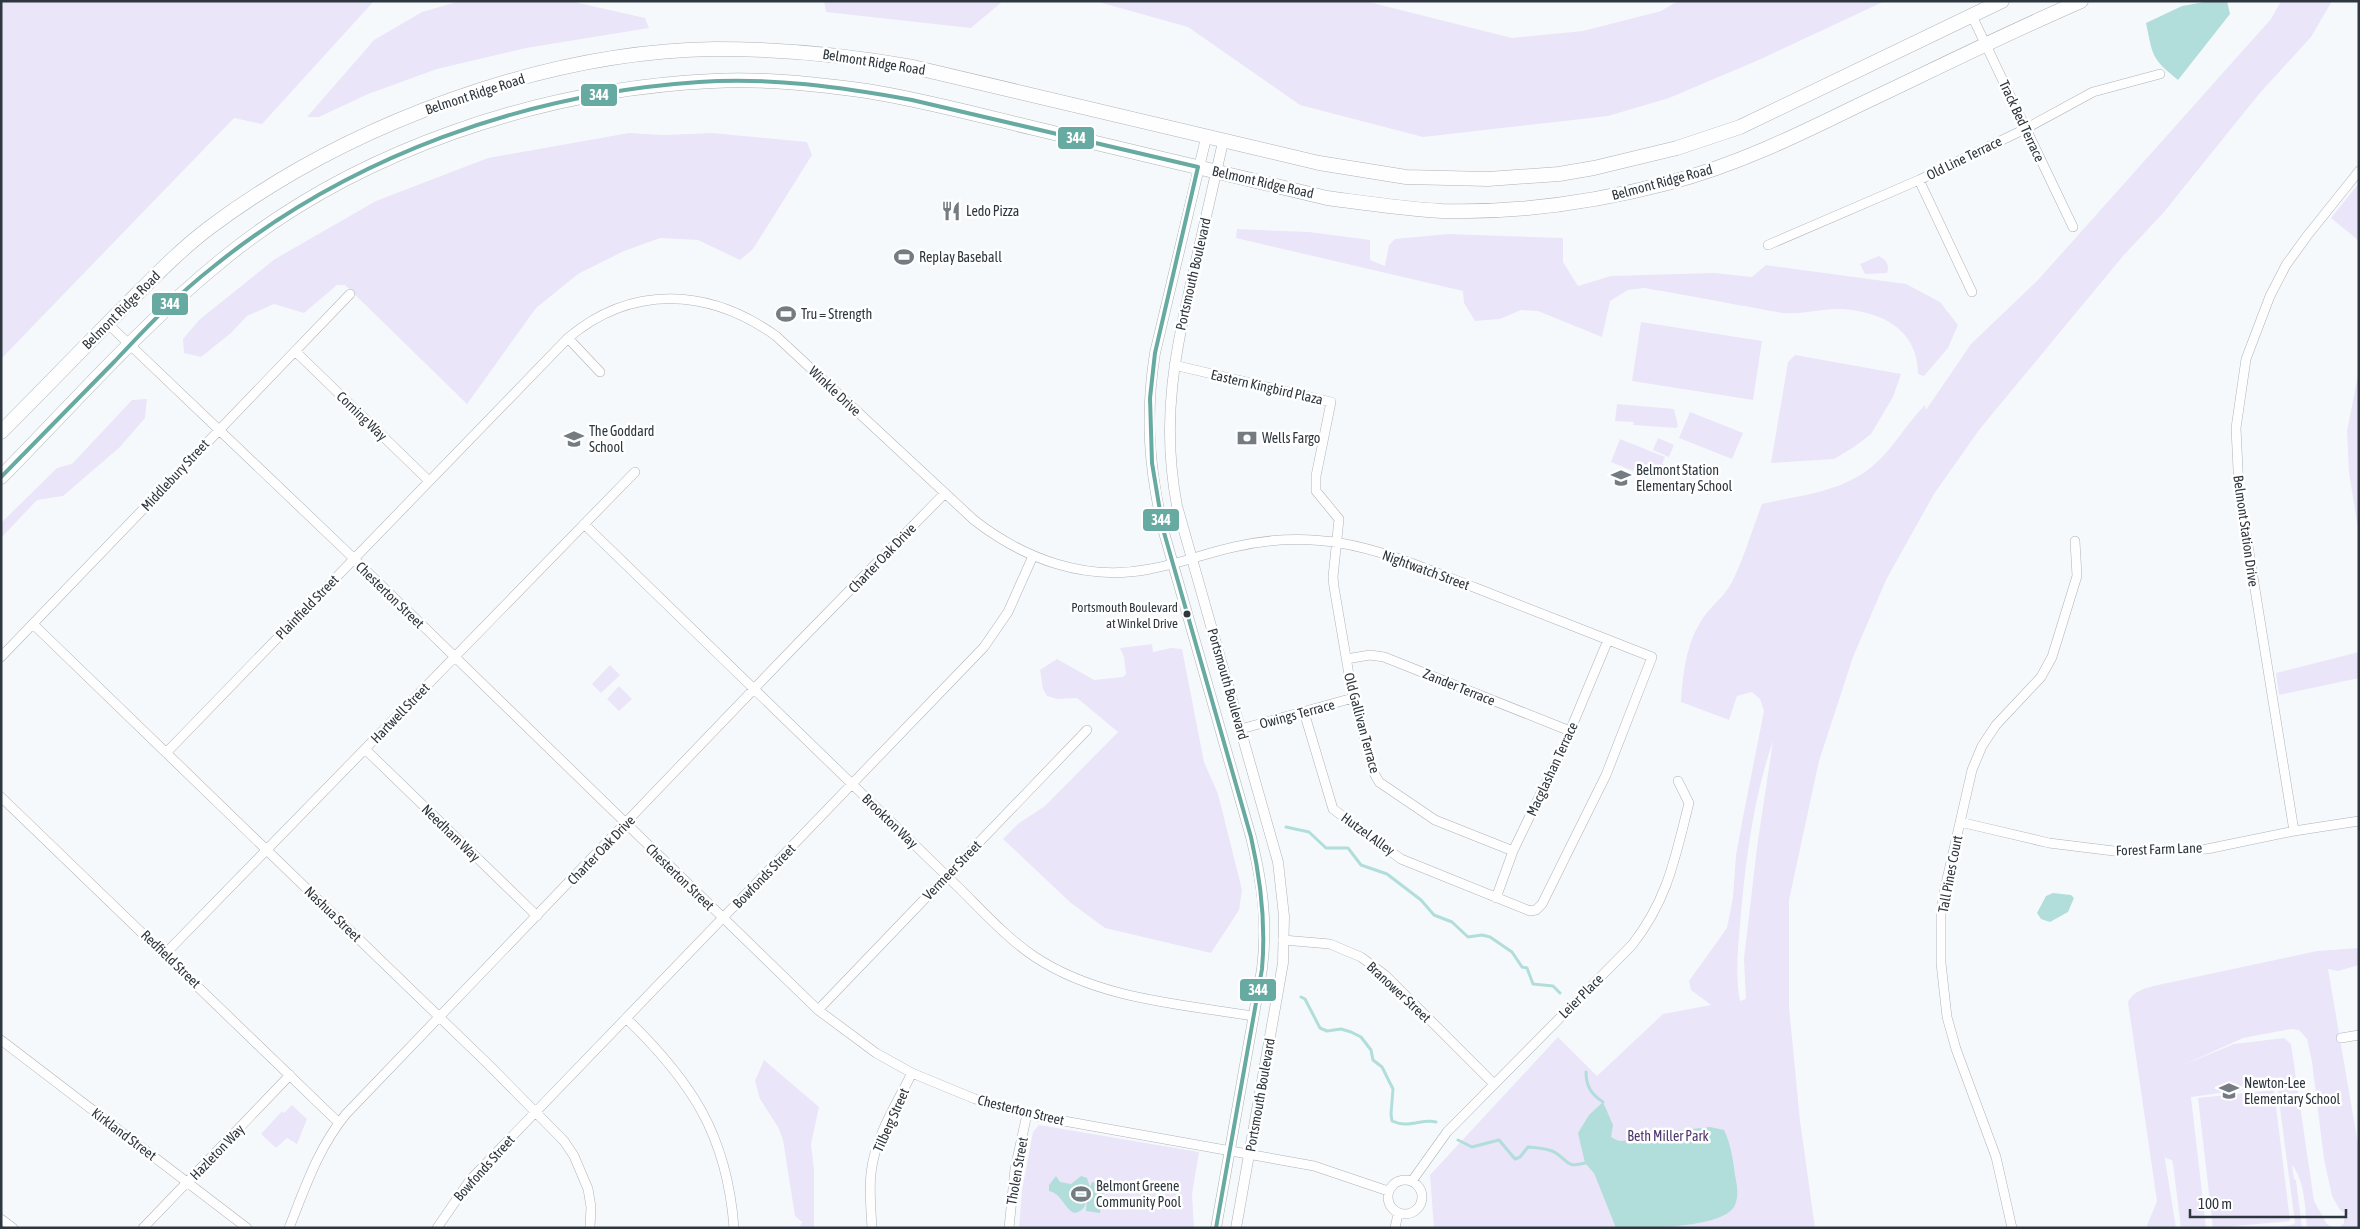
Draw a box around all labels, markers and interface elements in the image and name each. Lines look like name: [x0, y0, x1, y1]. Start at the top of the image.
street label: Belmont Ridge Road: [822, 46, 926, 78]
street label: Belmont Ridge Road: [423, 70, 527, 118]
street label: Track Bed Terrace: [1996, 78, 2048, 164]
line badge: 344: [580, 83, 618, 107]
text: 344: [589, 87, 609, 103]
line badge: 344: [1057, 126, 1095, 150]
text: 344: [1066, 130, 1086, 146]
street label: Old Line Terrace: [1924, 133, 2004, 183]
street label: Belmont Ridge Road: [1610, 161, 1714, 203]
street label: Belmont Ridge Road: [1211, 163, 1315, 201]
restaurant icon: Ledo Pizza: [940, 200, 962, 222]
place label: Ledo Pizza: [966, 203, 1019, 219]
street label: Portsmouth Boulevard: [1172, 216, 1214, 332]
sports icon: Replay Baseball: [893, 246, 915, 268]
place label: Replay Baseball: [919, 249, 1002, 265]
street label: Belmont Ridge Road: [79, 268, 163, 352]
line badge: 344: [151, 292, 189, 316]
text: 344: [160, 296, 180, 312]
sports icon: Tru = Strength: [775, 303, 797, 325]
place label: Tru = Strength: [801, 306, 872, 322]
street label: Winkle Drive: [806, 363, 864, 419]
street label: Eastern Kingbird Plaza: [1209, 366, 1325, 408]
street label: Corning Way: [334, 388, 391, 444]
place label: The Goddard School: [589, 423, 654, 455]
bank icon: Wells Fargo: [1236, 427, 1258, 449]
school or university icon: The Goddard School: [563, 428, 585, 450]
place label: Wells Fargo: [1262, 430, 1320, 446]
street label: Middlebury Street: [138, 436, 212, 514]
place label: Belmont Station Elementary School: [1636, 462, 1732, 494]
school or university icon: Belmont Station Elementary School: [1610, 467, 1632, 489]
street label: Belmont Station Drive: [2230, 474, 2262, 588]
line badge: 344: [1142, 508, 1180, 532]
text: 344: [1151, 512, 1171, 528]
street label: Charter Oak Drive: [845, 520, 919, 596]
street label: Nightwatch Street: [1380, 547, 1472, 593]
street label: Chesterton Street: [353, 558, 427, 632]
street label: Plainfield Street: [272, 571, 342, 643]
place label: Portsmouth Boulevard at Winkel Drive: [1071, 600, 1178, 631]
marker: Portsmouth Boulevard at Winkel Drive: [1182, 609, 1192, 619]
street label: Portsmouth Boulevard: [1204, 626, 1252, 742]
street label: Zander Terrace: [1421, 665, 1497, 709]
street label: Old Gallivan Terrace: [1341, 671, 1383, 775]
street label: Hartwell Street: [367, 680, 433, 746]
street label: Owings Terrace: [1258, 696, 1336, 732]
street label: Macglashan Terrace: [1523, 719, 1581, 819]
street label: Brookton Way: [859, 790, 921, 852]
street label: Needham Way: [419, 801, 484, 865]
street label: Hutzel Alley: [1338, 809, 1398, 859]
street label: Charter Oak Drive: [564, 812, 638, 888]
street label: Tall Pines Court: [1935, 834, 1965, 914]
street label: Vermeer Street: [920, 837, 984, 903]
street label: Forest Farm Lane: [2116, 839, 2202, 859]
street label: Chesterton Street: [643, 840, 717, 914]
street label: Bowfonds Street: [729, 841, 799, 911]
street label: Nashua Street: [301, 883, 365, 945]
street label: Redfield Street: [138, 927, 204, 991]
street label: Branower Street: [1364, 958, 1434, 1026]
street label: Leier Place: [1556, 971, 1606, 1021]
line badge: 344: [1239, 978, 1277, 1002]
text: 344: [1248, 982, 1268, 998]
street label: Portsmouth Boulevard: [1242, 1037, 1278, 1153]
place label: Newton-Lee Elementary School: [2244, 1075, 2340, 1107]
school or university icon: Newton-Lee Elementary School: [2218, 1080, 2240, 1102]
street label: Tilberg Street: [870, 1086, 912, 1154]
street label: Chesterton Street: [976, 1092, 1066, 1128]
street label: Kirkland Street: [89, 1105, 159, 1163]
street label: Hazleton Way: [187, 1121, 248, 1183]
park label: Beth Miller Park: [1627, 1128, 1709, 1144]
street label: Bowfonds Street: [450, 1132, 518, 1204]
street label: Tholen Street: [1003, 1136, 1031, 1206]
place label: Belmont Greene Community Pool: [1096, 1178, 1181, 1210]
sports icon: Belmont Greene Community Pool: [1070, 1183, 1092, 1205]
scale bar: [2190, 1186, 2346, 1218]
text: 100 m: [2198, 1195, 2232, 1212]

